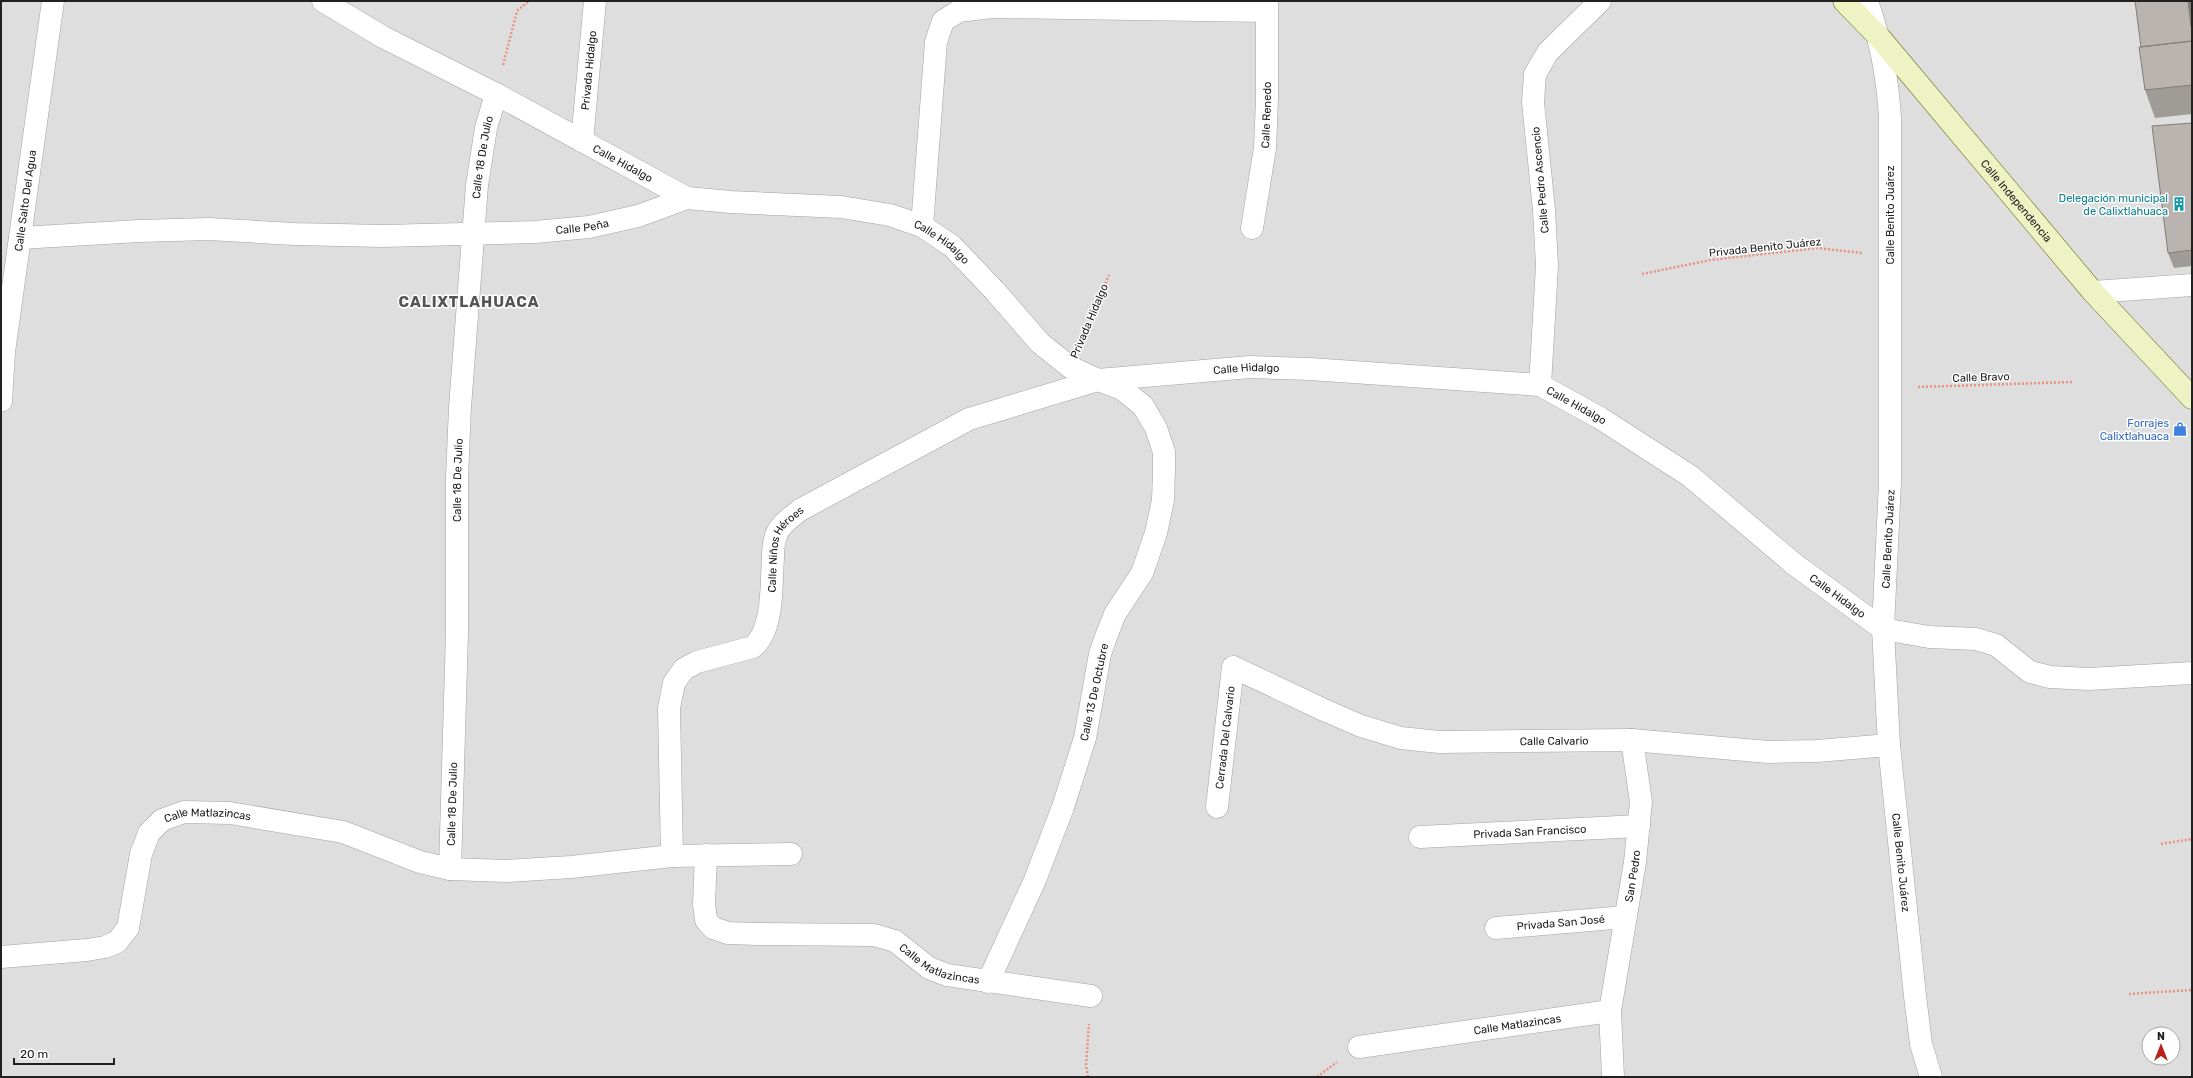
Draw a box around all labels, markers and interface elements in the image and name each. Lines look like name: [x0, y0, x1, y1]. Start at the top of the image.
street label: Privada Hidalgo: [579, 30, 599, 111]
street label: Calle Renedo: [1259, 82, 1274, 149]
street label: Calle 18 De Julio: [470, 114, 496, 199]
street label: Calle Pedro Ascencio: [1529, 126, 1552, 234]
street label: Calle Hidalgo: [590, 142, 655, 185]
street label: Calle Salto Del Agua: [12, 149, 39, 252]
street label: Calle Independencia: [1978, 157, 2054, 245]
street label: Calle Benito Juárez: [1884, 165, 1897, 265]
place label: Delegación municipal de Calixtlahuaca: [2059, 192, 2168, 218]
building icon: Delegación municipal de Calixtlahuaca: [2171, 196, 2187, 212]
street label: Calle Peña: [555, 217, 610, 237]
street label: Calle Hidalgo: [912, 218, 972, 267]
street label: Privada Benito Juárez: [1708, 235, 1822, 260]
street label: Privada Hidalgo: [1068, 282, 1111, 360]
district label: CALIXTLAHUACA: [399, 293, 539, 311]
street label: Calle Hidalgo: [1213, 361, 1280, 377]
street label: Calle Bravo: [1952, 370, 2010, 385]
street label: Calle Hidalgo: [1544, 384, 1609, 427]
place label: Forrajes Calixtlahuaca: [2100, 417, 2169, 443]
shop icon: Forrajes Calixtlahuaca: [2172, 421, 2188, 437]
street label: Calle 18 De Julio: [451, 438, 466, 522]
street label: Calle Benito Juárez: [1879, 489, 1898, 589]
street label: Calle Niños Héroes: [765, 504, 807, 593]
street label: Calle Hidalgo: [1807, 571, 1868, 621]
street label: Calle 13 De Octubre: [1078, 642, 1111, 742]
street label: Cerrada Del Calvario: [1213, 685, 1238, 790]
street label: Calle Calvario: [1520, 734, 1589, 748]
street label: Calle 18 De Julio: [445, 762, 460, 846]
street label: Calle Matlazincas: [162, 806, 252, 826]
street label: Calle Benito Juárez: [1889, 812, 1912, 913]
street label: Privada San Francisco: [1473, 823, 1587, 841]
street label: San Pedro: [1622, 849, 1643, 903]
street label: Privada San José: [1516, 913, 1606, 933]
street label: Calle Matlazincas: [896, 941, 981, 987]
street label: Calle Matlazincas: [1473, 1012, 1562, 1037]
north arrow: [2141, 1026, 2181, 1066]
text: N: [2157, 1030, 2165, 1043]
scale bar: [14, 1040, 114, 1066]
text: 20 m: [20, 1047, 48, 1061]

